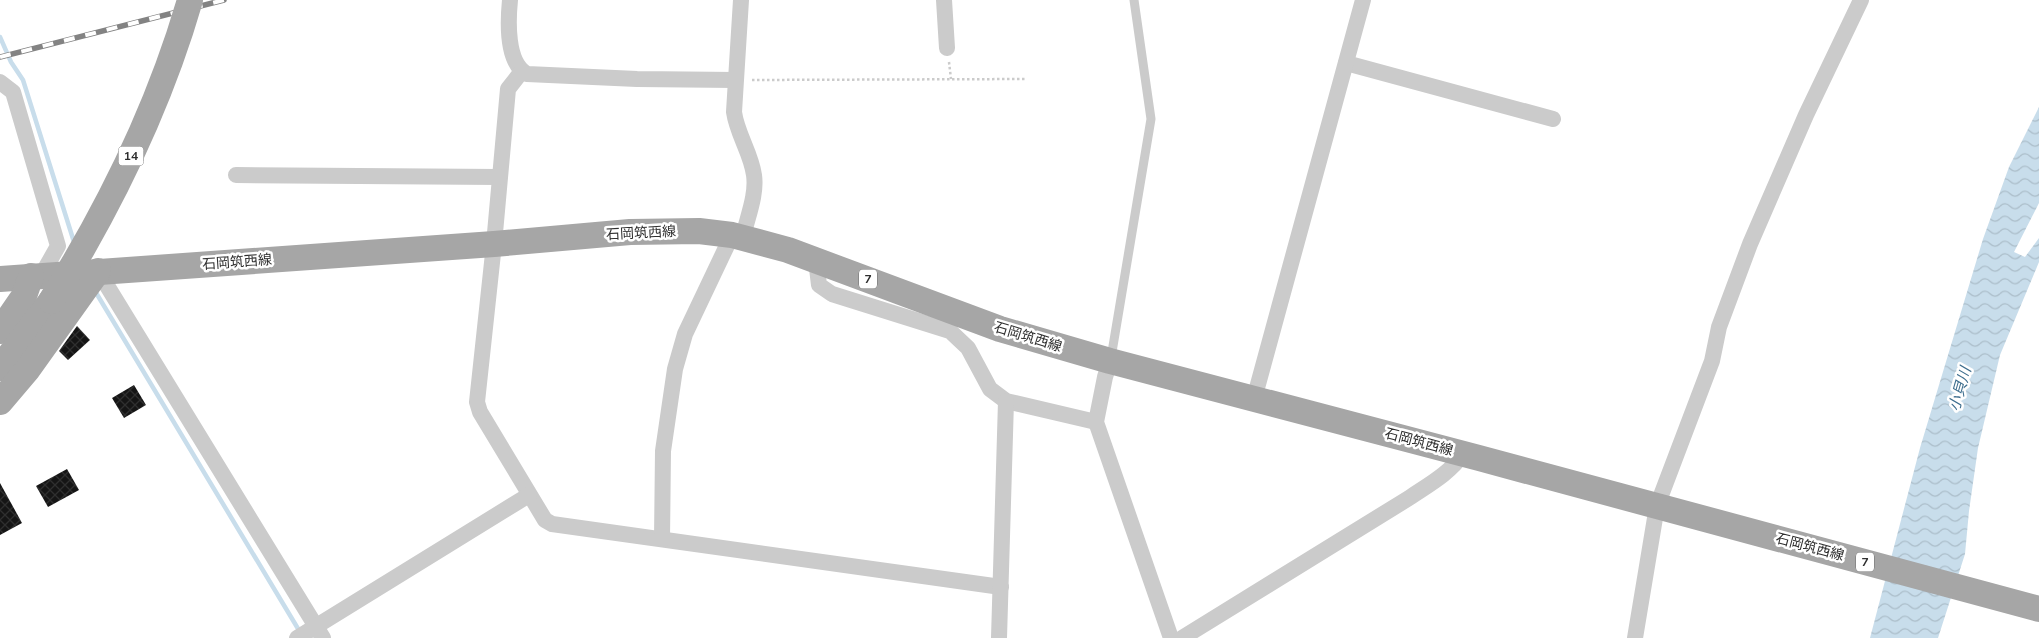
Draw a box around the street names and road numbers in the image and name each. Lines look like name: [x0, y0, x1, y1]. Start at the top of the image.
road number: 14: [118, 146, 144, 166]
street label: 石岡筑西線: [606, 222, 676, 244]
street label: 石岡筑西線: [201, 250, 273, 274]
road number: 7: [859, 270, 877, 288]
street label: 石岡筑西線: [992, 318, 1064, 356]
street label: 石岡筑西線: [1383, 424, 1455, 460]
street label: 石岡筑西線: [1774, 529, 1846, 565]
road number: 7: [1856, 552, 1874, 572]

